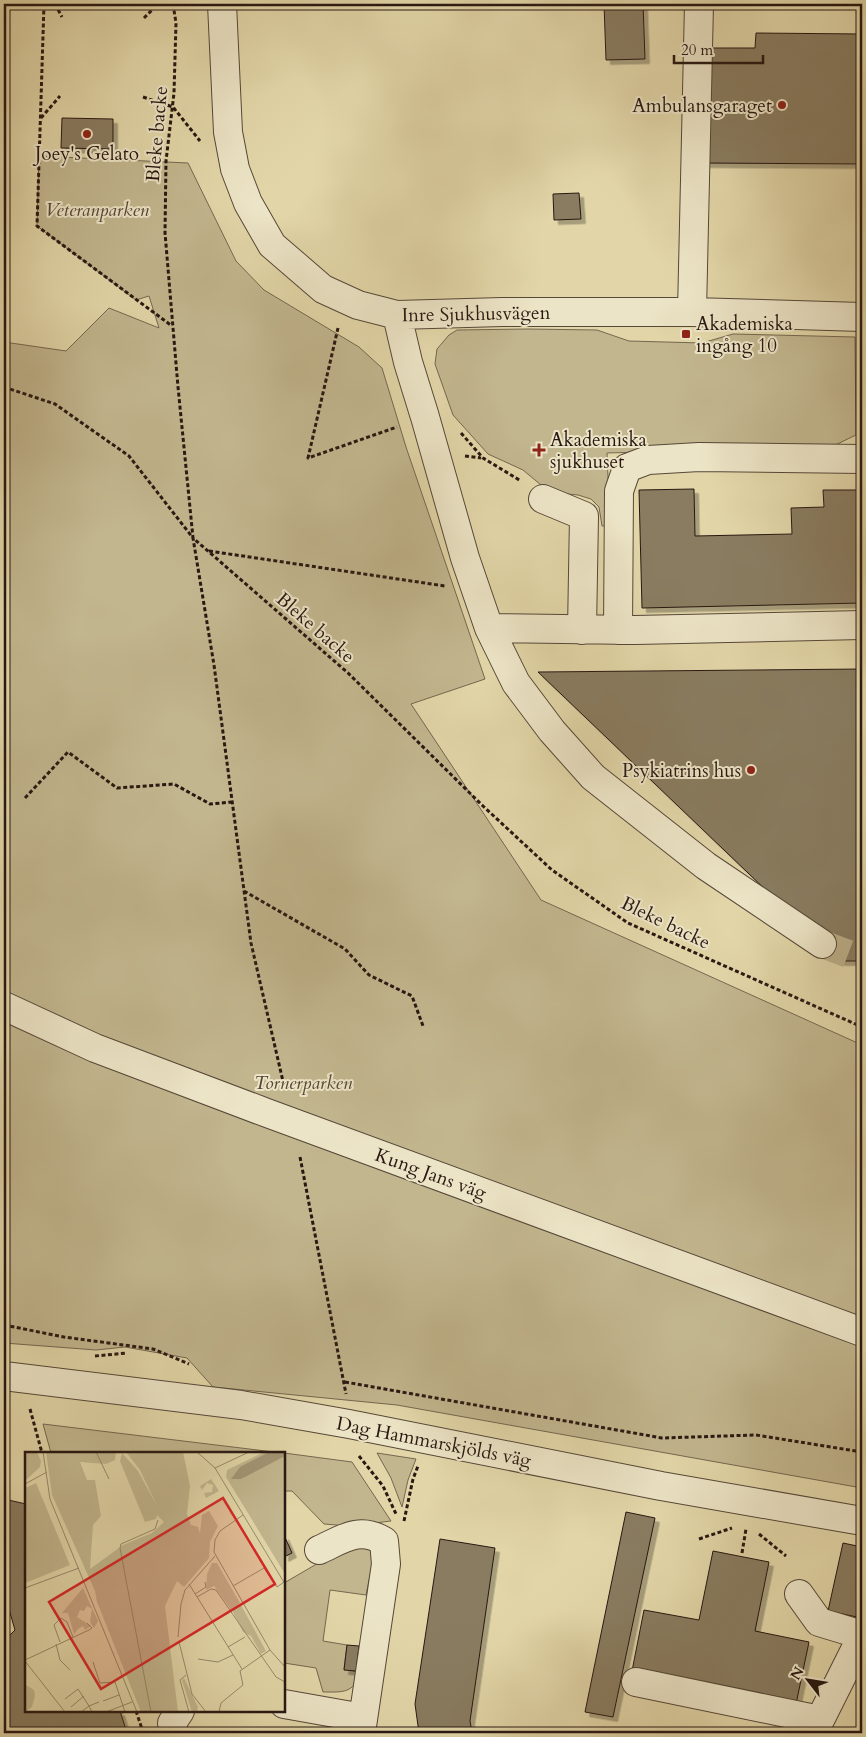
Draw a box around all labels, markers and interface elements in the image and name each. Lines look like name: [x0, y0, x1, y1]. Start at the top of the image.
scale bar: [674, 32, 762, 64]
text: 20 m: [681, 40, 713, 60]
street label: Bleke backe: [140, 85, 174, 183]
place label: Ambulansgaraget: [632, 93, 772, 119]
marker: Ambulansgaraget: [776, 99, 788, 111]
marker: Joey's Gelato: [81, 128, 93, 140]
place label: Joey's Gelato: [32, 141, 139, 167]
park label: Veteranparken: [45, 197, 150, 223]
street label: Inre Sjukhusvägen: [401, 300, 551, 328]
place label: Akademiska ingång 10: [696, 311, 793, 359]
marker: Akademiska ingång 10: [680, 328, 692, 340]
place label: Akademiska sjukhuset: [550, 427, 647, 475]
marker: Akademiska sjukhuset: [532, 443, 546, 457]
street label: Bleke backe: [271, 586, 360, 669]
place label: Psykiatrins hus: [622, 758, 741, 784]
marker: Psykiatrins hus: [745, 764, 757, 776]
street label: Bleke backe: [617, 890, 714, 956]
park label: Tornerparken: [254, 1070, 353, 1096]
street label: Kung Jans väg: [371, 1142, 490, 1206]
street label: Dag Hammarskjölds väg: [334, 1410, 534, 1474]
inset map: [25, 1452, 285, 1712]
north arrow: [784, 1654, 834, 1704]
text: N: [786, 1663, 809, 1684]

